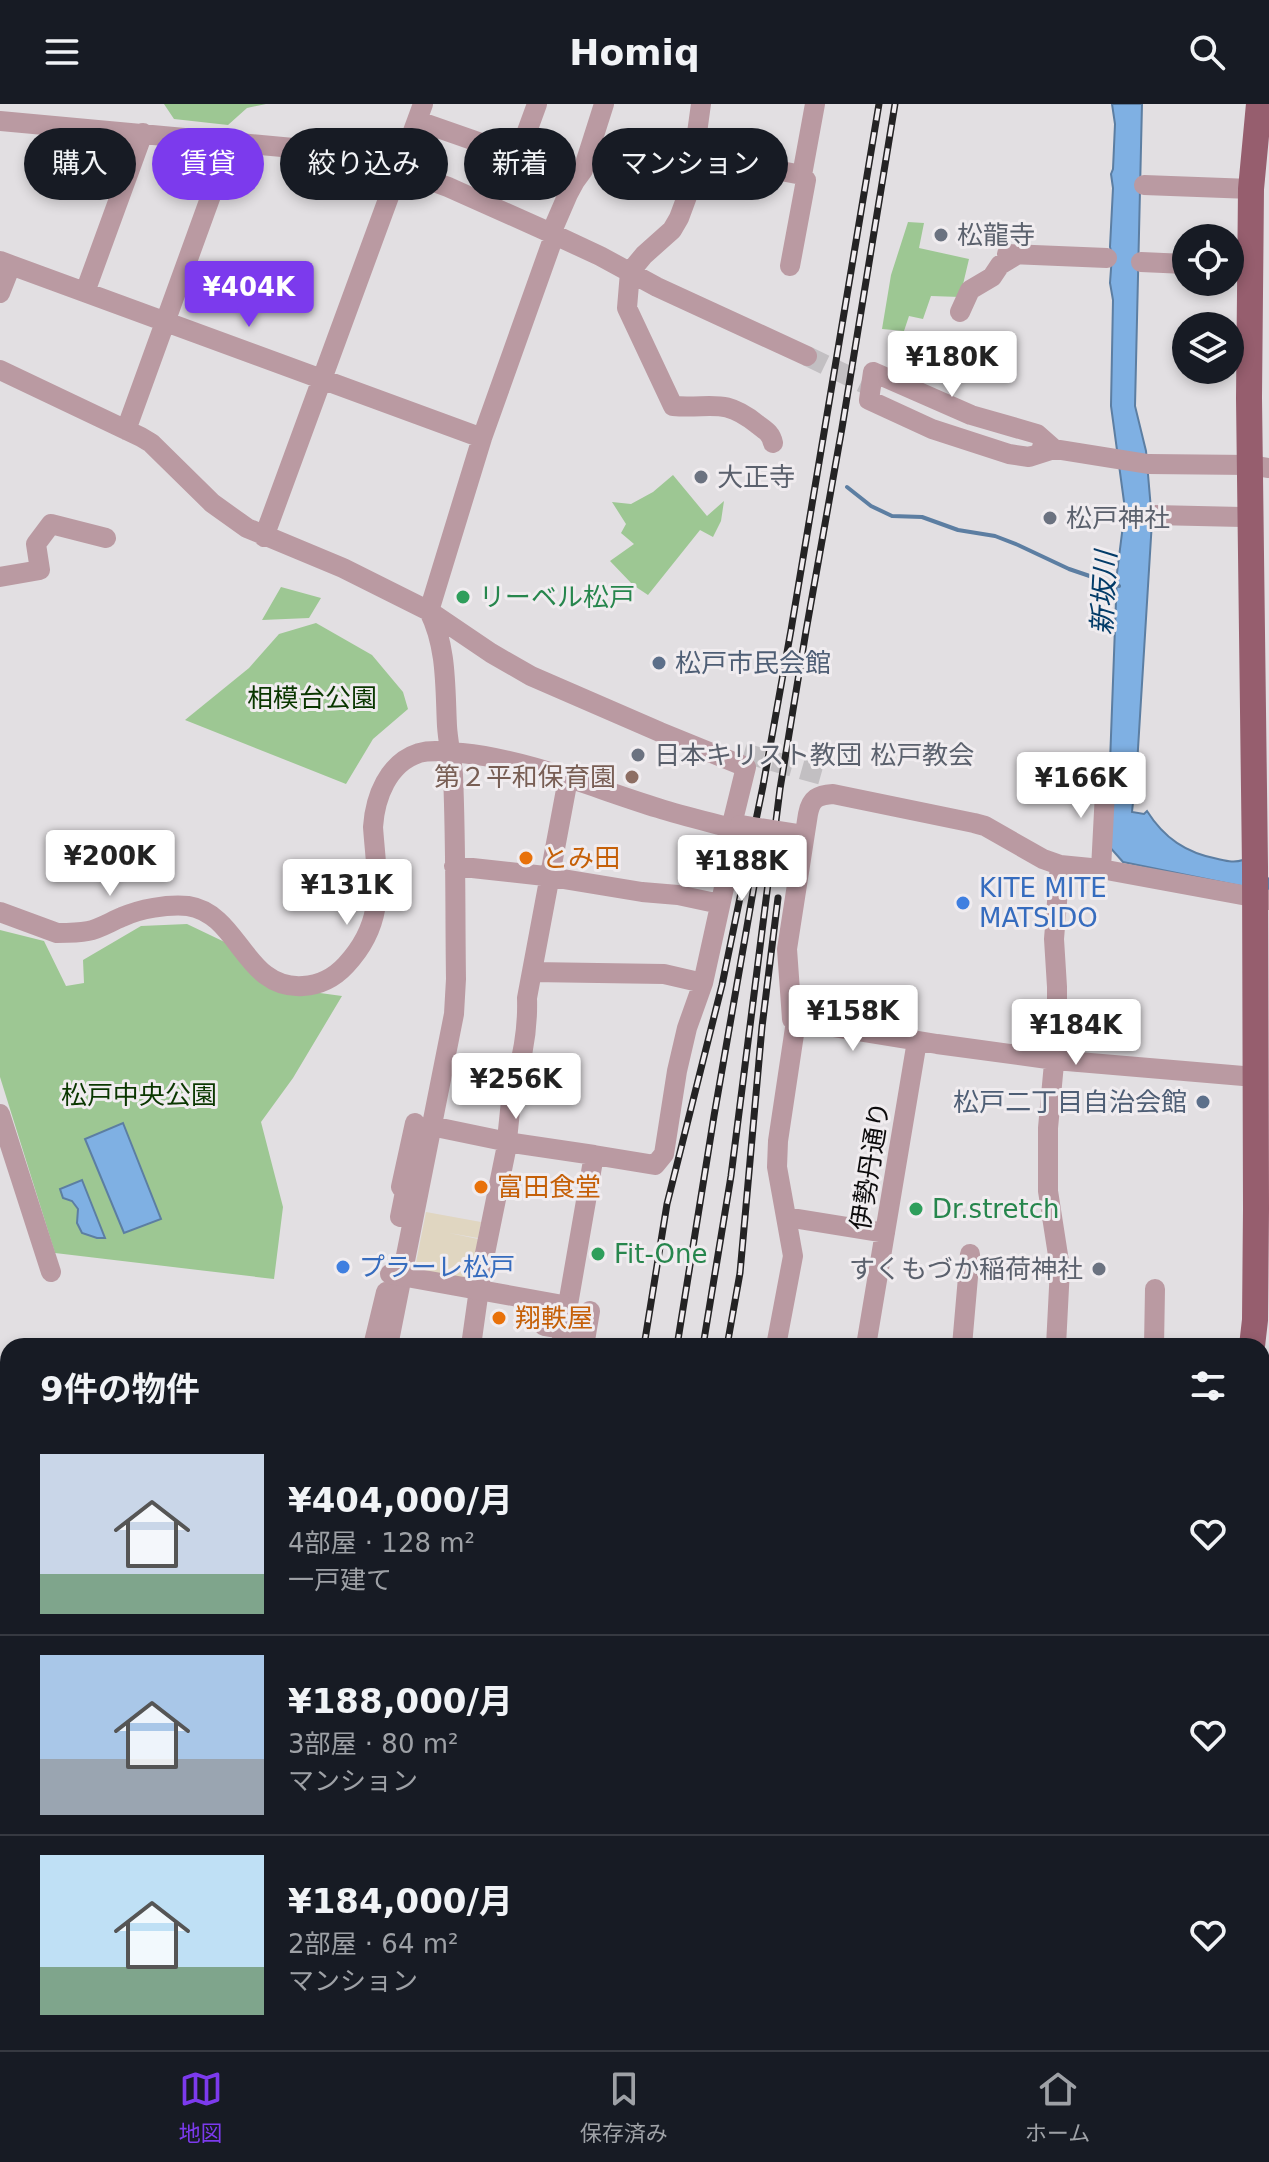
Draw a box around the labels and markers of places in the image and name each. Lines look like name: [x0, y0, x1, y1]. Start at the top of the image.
place label: 松龍寺: [957, 220, 1035, 250]
marker: 松龍寺: [932, 226, 950, 244]
pin: ¥404K: [193, 261, 305, 329]
pin: ¥180K: [896, 331, 1008, 399]
place label: 大正寺: [717, 462, 795, 492]
marker: 大正寺: [692, 468, 710, 486]
place label: 松戸神社: [1066, 503, 1170, 533]
marker: 松戸神社: [1041, 509, 1059, 527]
place label: リーベル松戸: [479, 582, 635, 612]
marker: リーベル松戸: [454, 588, 472, 606]
place label: 松戸市民会館: [675, 648, 831, 678]
marker: 松戸市民会館: [650, 654, 668, 672]
place label: 日本キリスト教団 松戸教会: [654, 740, 974, 770]
marker: 日本キリスト教団 松戸教会: [629, 746, 647, 764]
pin: ¥166K: [1025, 752, 1137, 820]
place label: 第２平和保育園: [434, 762, 616, 792]
marker: 第２平和保育園: [623, 768, 641, 786]
pin: ¥200K: [54, 830, 166, 898]
pin: ¥188K: [686, 835, 798, 903]
place label: とみ田: [542, 843, 620, 873]
marker: とみ田: [517, 849, 535, 867]
pin: ¥131K: [291, 859, 403, 927]
place label: KITE MITE MATSIDO: [979, 873, 1107, 933]
marker: KITE MITE MATSIDO: [954, 894, 972, 912]
pin: ¥158K: [797, 985, 909, 1053]
pin: ¥184K: [1020, 999, 1132, 1067]
pin: ¥256K: [460, 1053, 572, 1121]
place label: 松戸二丁目自治会館: [953, 1087, 1187, 1117]
marker: 松戸二丁目自治会館: [1194, 1093, 1212, 1111]
place label: 富田食堂: [497, 1172, 601, 1202]
marker: 富田食堂: [472, 1178, 490, 1196]
place label: Dr.stretch: [932, 1194, 1059, 1224]
marker: Dr.stretch: [907, 1200, 925, 1218]
place label: Fit-One: [614, 1239, 708, 1269]
marker: Fit-One: [589, 1245, 607, 1263]
place label: プラーレ松戸: [359, 1252, 515, 1282]
place label: すくもづか稲荷神社: [849, 1254, 1083, 1284]
marker: プラーレ松戸: [334, 1258, 352, 1276]
marker: すくもづか稲荷神社: [1090, 1260, 1108, 1278]
place label: 翔軼屋: [515, 1303, 593, 1333]
marker: 翔軼屋: [490, 1309, 508, 1327]

